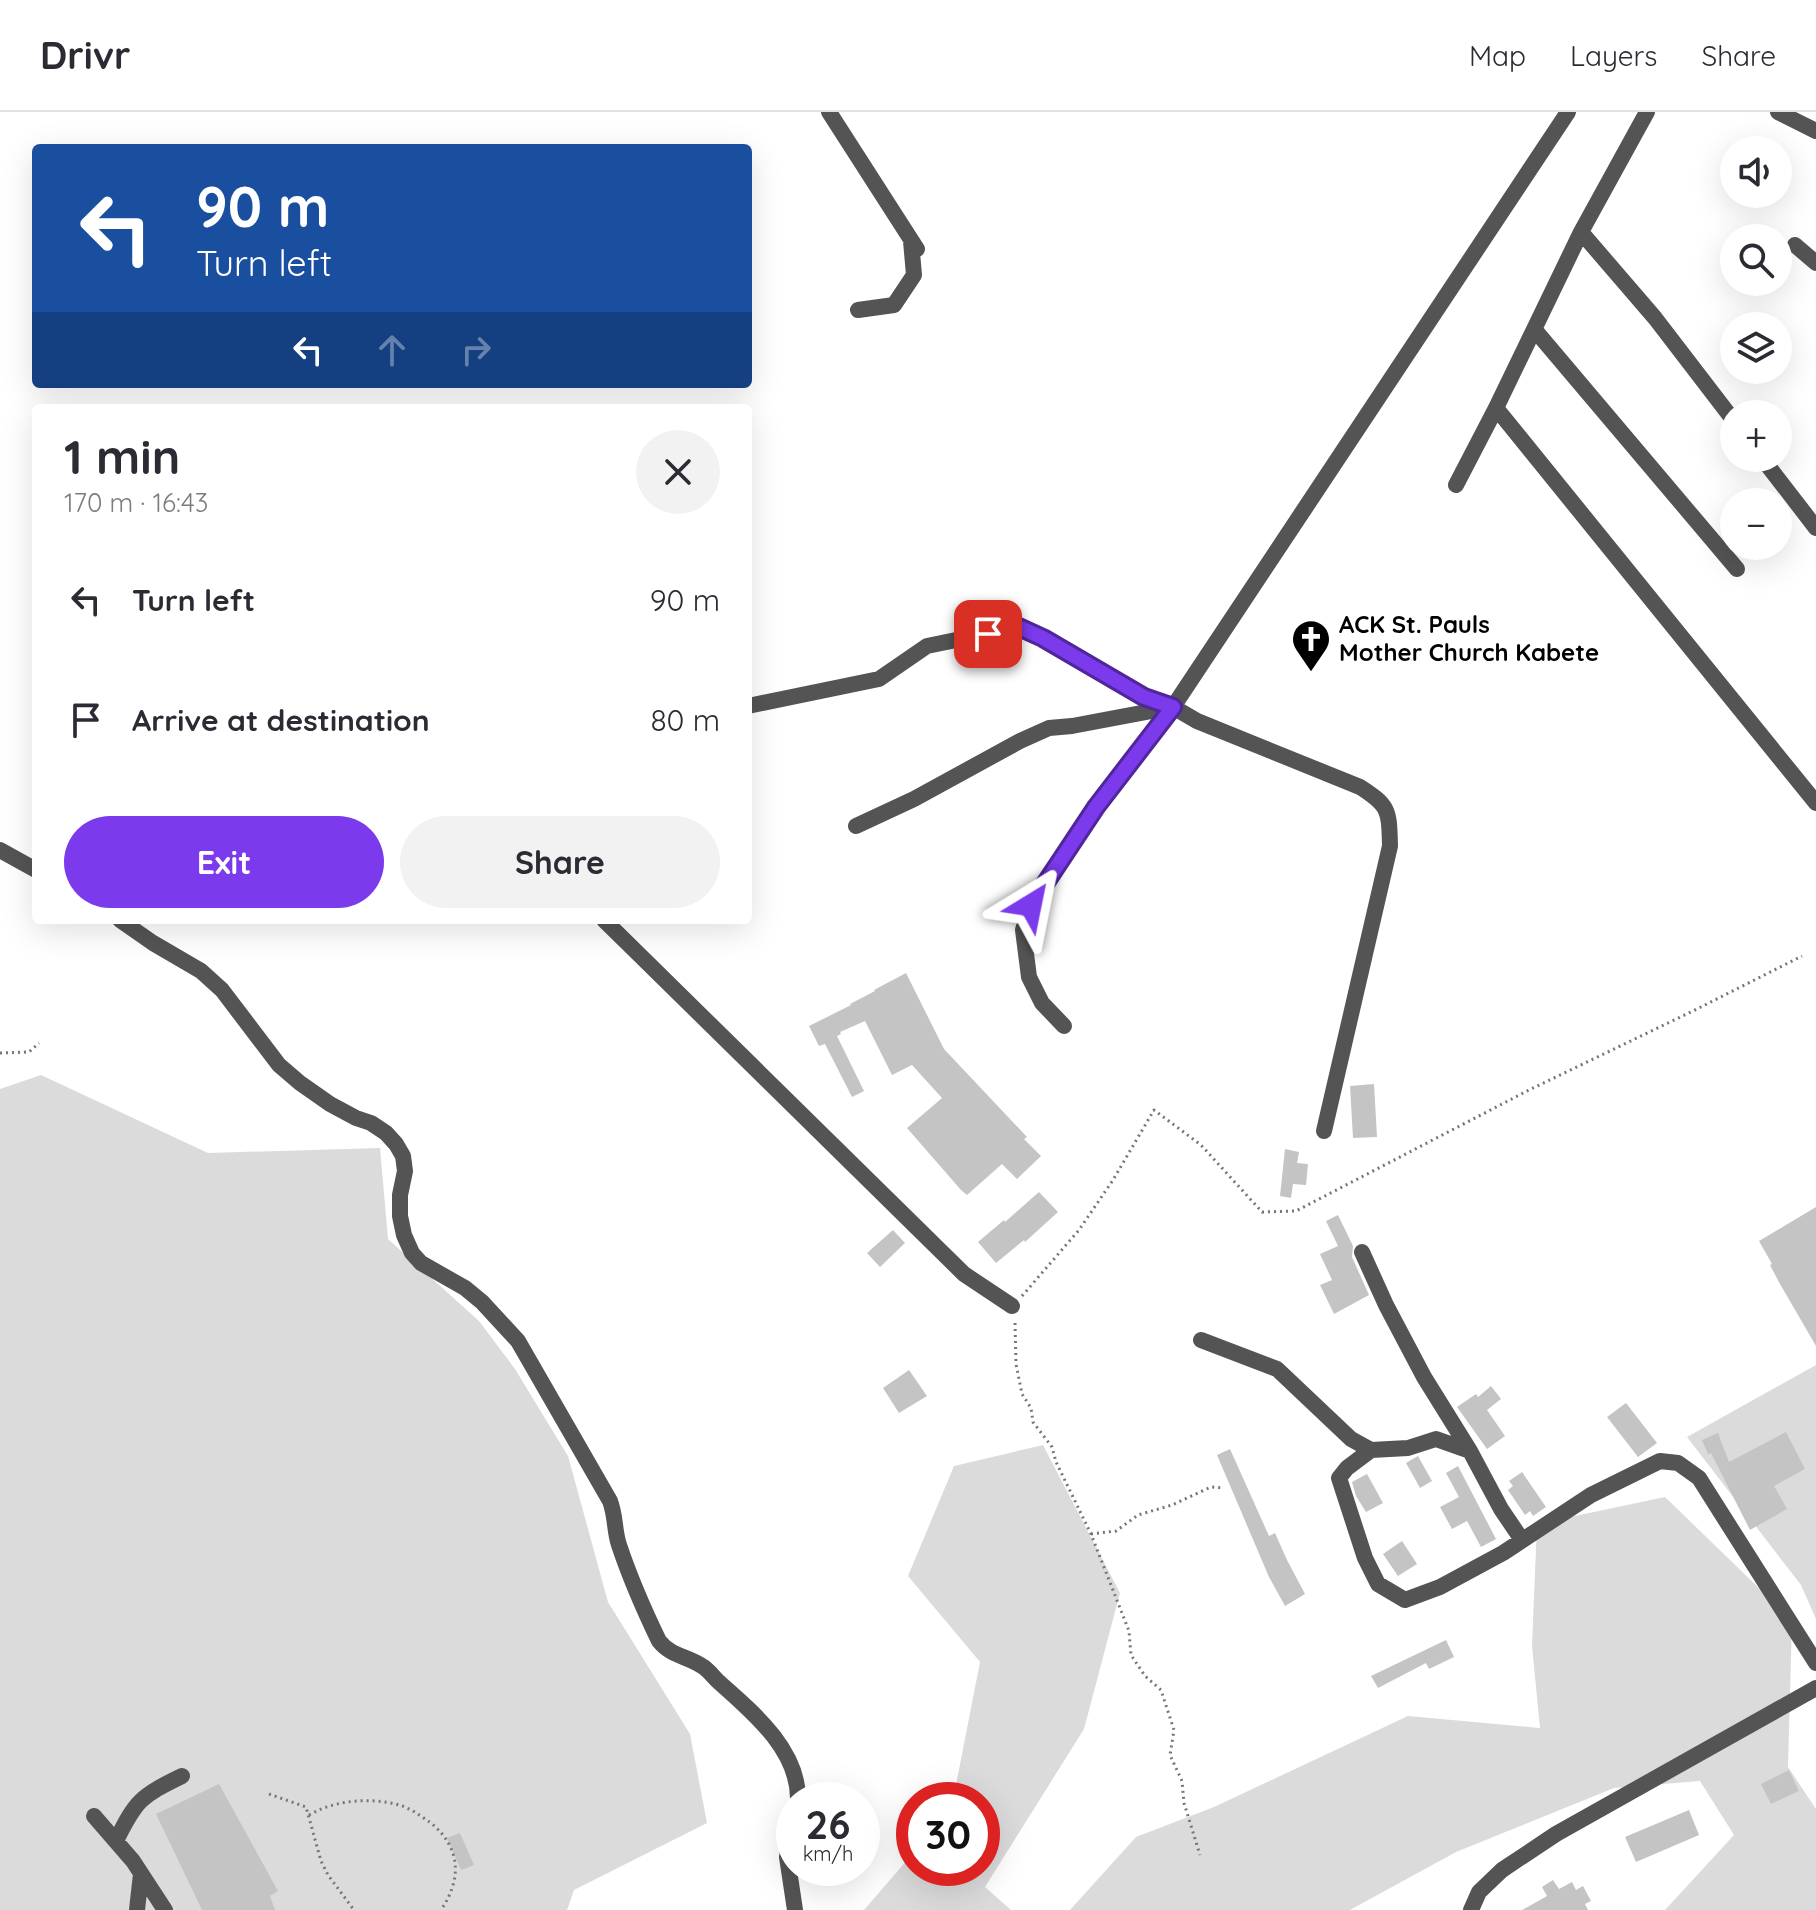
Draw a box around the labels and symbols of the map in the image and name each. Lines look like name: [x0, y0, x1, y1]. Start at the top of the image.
pin: [954, 600, 1022, 668]
place label: ACK St. Pauls Mother Church Kabete: [1339, 609, 1599, 667]
church icon: ACK St. Pauls Mother Church Kabete: [1290, 618, 1332, 673]
position arrow: [989, 863, 1073, 947]
speed limit sign: 30: [896, 1782, 1000, 1886]

